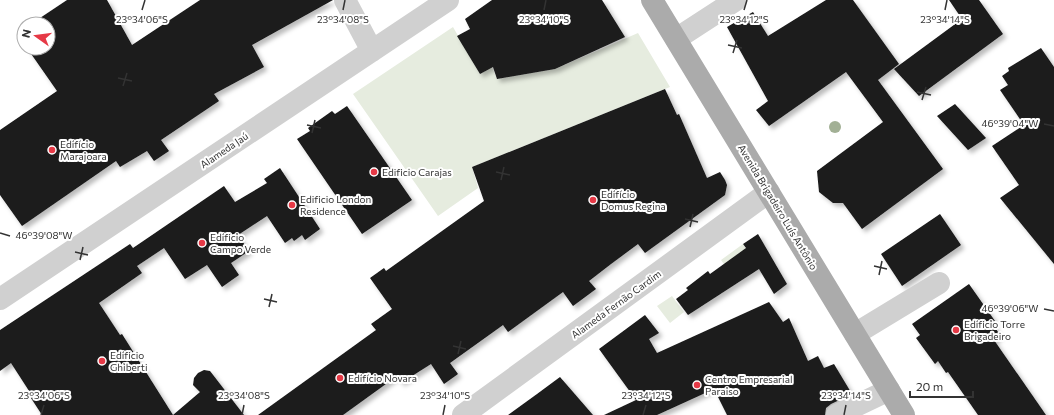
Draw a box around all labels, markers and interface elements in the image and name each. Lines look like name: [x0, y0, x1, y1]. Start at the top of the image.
text: 23°34'06"S: [116, 13, 168, 25]
text: 23°34'08"S: [317, 13, 369, 25]
text: 23°34'10"S: [519, 13, 569, 25]
text: 23°34'12"S: [719, 13, 769, 25]
text: 23°34'14"S: [920, 13, 970, 25]
north arrow: [16, 16, 56, 56]
text: N: [19, 28, 33, 39]
text: 46°39'04"W: [982, 117, 1039, 129]
street label: Alameda Jaú: [198, 130, 250, 170]
place label: Edifício Marajoara: [60, 138, 107, 162]
street label: Avenida Brigadeiro Luís Antônio: [736, 142, 820, 272]
marker: Edifício Marajoara: [47, 145, 57, 155]
place label: Edificio Carajas: [382, 166, 452, 178]
marker: Edificio Carajas: [369, 167, 379, 177]
place label: Edifício Domus Regina: [601, 188, 666, 212]
place label: Edificio London Residence: [300, 193, 371, 217]
marker: Edifício Domus Regina: [588, 195, 598, 205]
marker: Edificio London Residence: [287, 200, 297, 210]
text: 46°39'08"W: [15, 229, 73, 241]
place label: Edificio Campo Verde: [210, 231, 271, 255]
marker: Edificio Campo Verde: [197, 238, 207, 248]
street label: Alameda Fernão Cardim: [569, 267, 663, 341]
text: 46°39'06"W: [981, 302, 1039, 314]
place label: Edificio Torre Brigadeiro: [964, 318, 1025, 342]
marker: Edificio Torre Brigadeiro: [951, 325, 961, 335]
place label: Edificio Ghiberti: [110, 349, 148, 373]
marker: Edificio Ghiberti: [97, 356, 107, 366]
place label: Edifício Novara: [348, 372, 417, 384]
marker: Edifício Novara: [335, 373, 345, 383]
place label: Centro Empresarial Paraiso: [705, 373, 792, 397]
scale bar: [910, 373, 973, 399]
text: 20 m: [916, 379, 943, 393]
marker: Centro Empresarial Paraiso: [692, 380, 702, 390]
text: 23°34'06"S: [18, 389, 70, 401]
text: 23°34'08"S: [218, 389, 270, 401]
text: 23°34'10"S: [420, 389, 470, 401]
text: 23°34'12"S: [621, 389, 671, 401]
text: 23°34'14"S: [821, 389, 871, 401]

